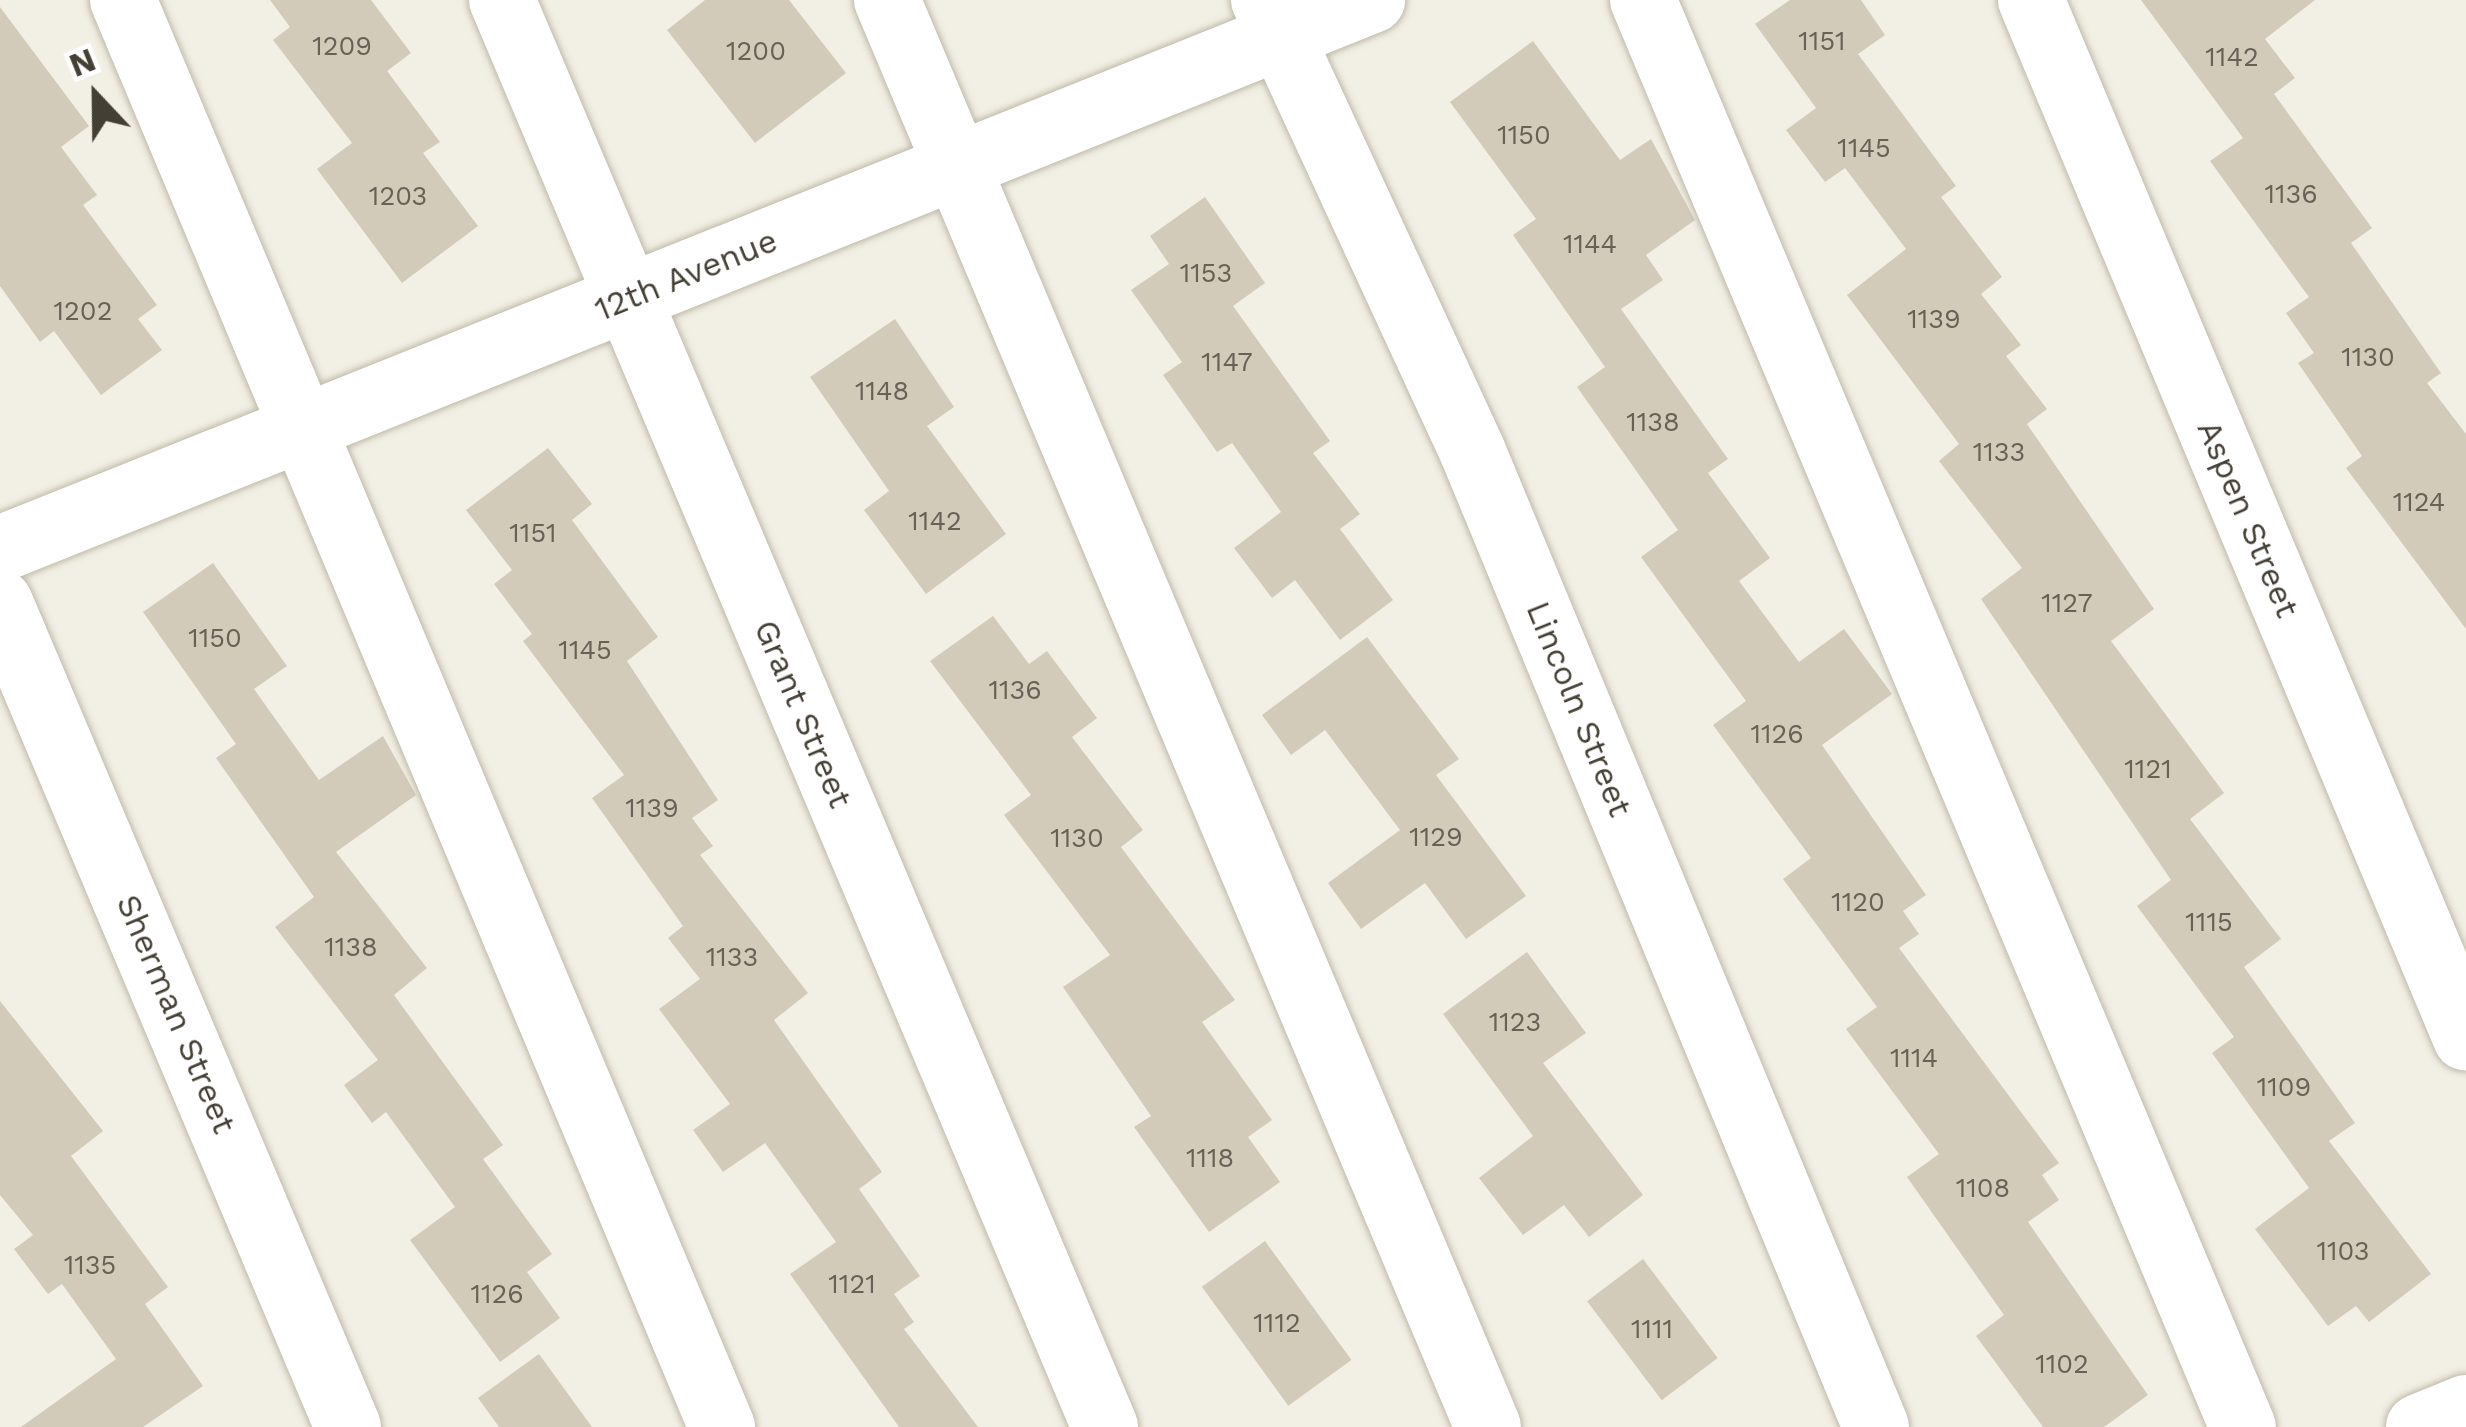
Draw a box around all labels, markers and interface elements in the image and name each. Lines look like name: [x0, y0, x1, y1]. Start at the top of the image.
house number: 1151: [1798, 26, 1846, 58]
house number: 1209: [312, 31, 372, 63]
north arrow: [36, 36, 156, 156]
house number: 1200: [726, 36, 786, 68]
text: N: [64, 40, 101, 85]
house number: 1142: [2205, 42, 2259, 74]
house number: 1150: [1497, 120, 1551, 152]
house number: 1145: [1837, 133, 1891, 165]
house number: 1136: [2264, 179, 2318, 211]
house number: 1203: [369, 181, 427, 213]
street label: 12th Avenue: [588, 220, 784, 330]
house number: 1144: [1563, 229, 1617, 261]
house number: 1153: [1180, 258, 1232, 290]
house number: 1202: [54, 296, 112, 328]
house number: 1139: [1907, 304, 1961, 336]
house number: 1130: [2341, 342, 2395, 374]
house number: 1147: [1201, 347, 1253, 379]
house number: 1148: [855, 376, 909, 408]
house number: 1138: [1626, 407, 1680, 439]
street label: Aspen Street: [2189, 415, 2307, 623]
house number: 1133: [1973, 437, 2025, 469]
house number: 1124: [2393, 487, 2445, 519]
house number: 1142: [908, 506, 962, 538]
house number: 1151: [509, 518, 557, 550]
house number: 1127: [2041, 588, 2093, 620]
street label: Lincoln Street: [1518, 596, 1640, 822]
street label: Grant Street: [746, 614, 860, 814]
house number: 1150: [188, 623, 242, 655]
house number: 1145: [558, 635, 612, 667]
house number: 1136: [988, 675, 1042, 707]
house number: 1126: [1750, 719, 1804, 751]
house number: 1121: [2124, 754, 2172, 786]
house number: 1139: [625, 793, 679, 825]
house number: 1129: [1409, 822, 1463, 854]
house number: 1130: [1050, 823, 1104, 855]
house number: 1120: [1831, 887, 1885, 919]
street label: Sherman Street: [108, 889, 244, 1139]
house number: 1115: [2185, 907, 2233, 939]
house number: 1138: [324, 932, 378, 964]
house number: 1133: [706, 942, 758, 974]
house number: 1123: [1489, 1007, 1541, 1039]
house number: 1114: [1890, 1043, 1938, 1075]
house number: 1109: [2257, 1072, 2311, 1104]
house number: 1118: [1186, 1143, 1234, 1175]
house number: 1108: [1956, 1173, 2010, 1205]
house number: 1103: [2316, 1236, 2370, 1268]
house number: 1135: [64, 1250, 116, 1282]
house number: 1121: [828, 1269, 876, 1301]
house number: 1126: [470, 1279, 524, 1311]
house number: 1112: [1253, 1308, 1301, 1340]
house number: 1111: [1631, 1314, 1673, 1346]
house number: 1102: [2035, 1349, 2089, 1381]

